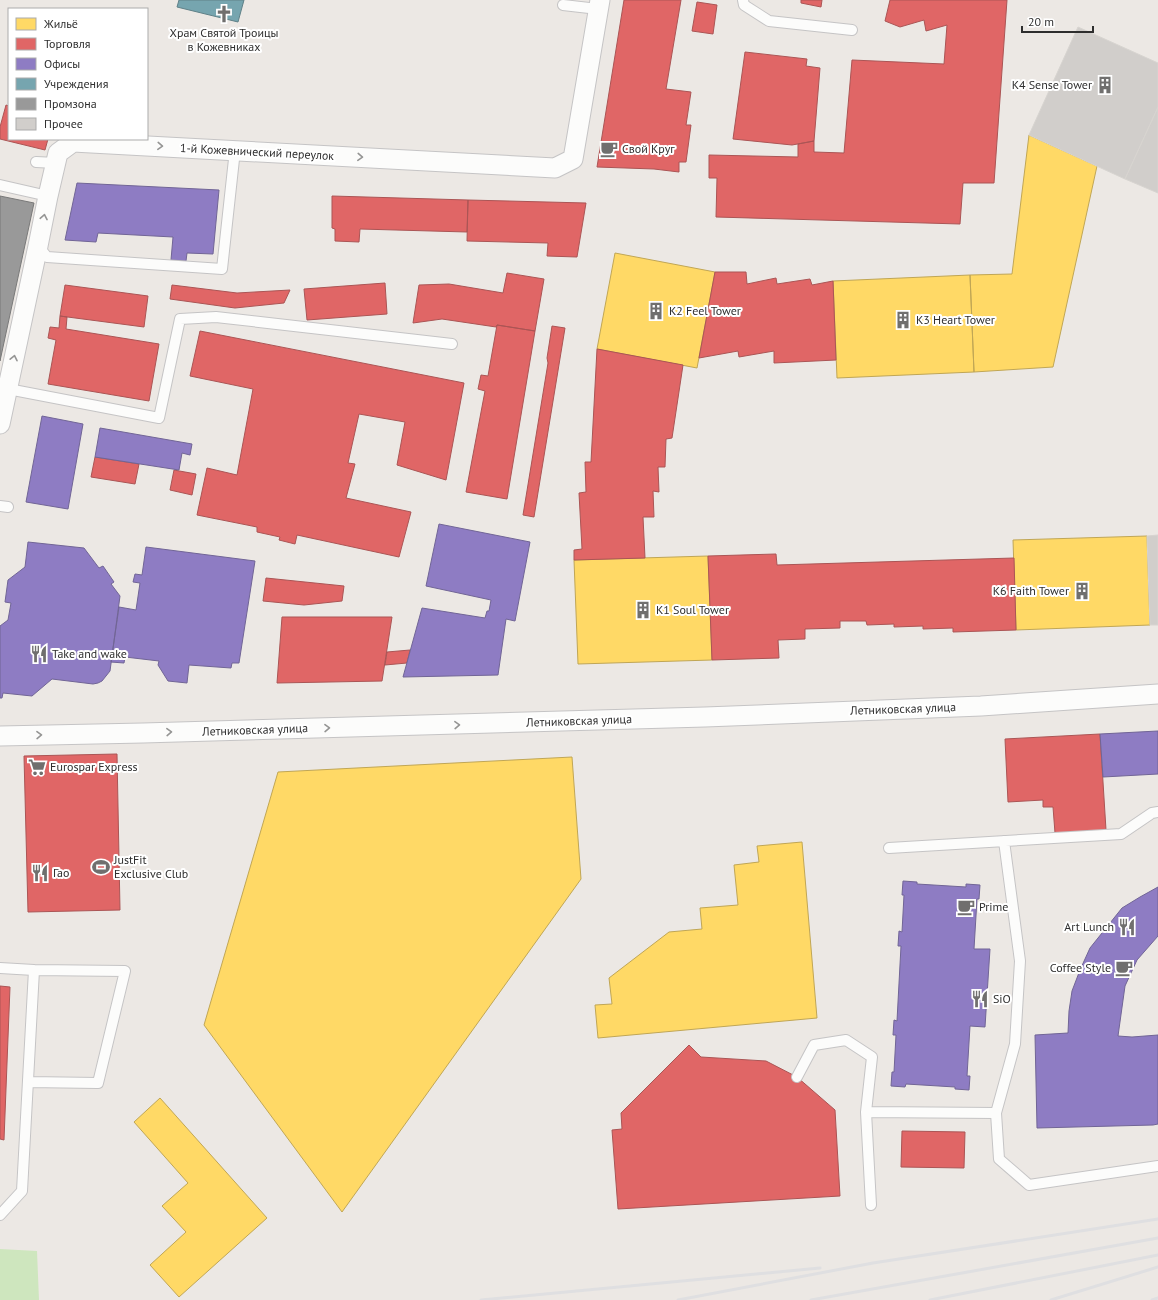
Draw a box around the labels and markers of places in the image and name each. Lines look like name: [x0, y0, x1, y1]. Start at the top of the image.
church icon: Храм Святой Троицы в Кожевниках: [214, 4, 234, 24]
place label: Храм Святой Троицы в Кожевниках: [169, 25, 279, 54]
building icon: К4 Sense Tower: [1095, 75, 1115, 95]
place label: К4 Sense Tower: [1012, 77, 1092, 92]
cafe icon: Свой Круг: [599, 139, 619, 159]
place label: Свой Круг: [622, 141, 675, 156]
building icon: К2 Feel Tower: [646, 301, 666, 321]
place label: К2 Feel Tower: [669, 303, 741, 318]
building icon: К3 Heart Tower: [893, 310, 913, 330]
place label: К3 Heart Tower: [916, 312, 995, 327]
building icon: К6 Faith Tower: [1072, 581, 1092, 601]
place label: К6 Faith Tower: [993, 583, 1069, 598]
building icon: К1 Soul Tower: [633, 600, 653, 620]
place label: К1 Soul Tower: [656, 602, 729, 617]
restaurant icon: Take and wake: [29, 644, 49, 664]
place label: Take and wake: [52, 646, 127, 661]
supermarket icon: Eurospar Express: [27, 757, 47, 777]
place label: Eurospar Express: [50, 759, 138, 774]
place label: JustFit Exclusive Club: [113, 852, 188, 881]
sports icon: JustFit Exclusive Club: [91, 857, 111, 877]
restaurant icon: Гао: [30, 863, 50, 883]
place label: Гао: [53, 865, 69, 880]
cafe icon: Prime: [956, 897, 976, 917]
place label: Prime: [979, 899, 1008, 914]
restaurant icon: Art Lunch: [1117, 917, 1137, 937]
place label: Art Lunch: [1064, 919, 1114, 934]
cafe icon: Coffee Style: [1114, 958, 1134, 978]
place label: Coffee Style: [1050, 960, 1111, 975]
restaurant icon: SiO: [970, 989, 990, 1009]
place label: SiO: [993, 991, 1011, 1006]

